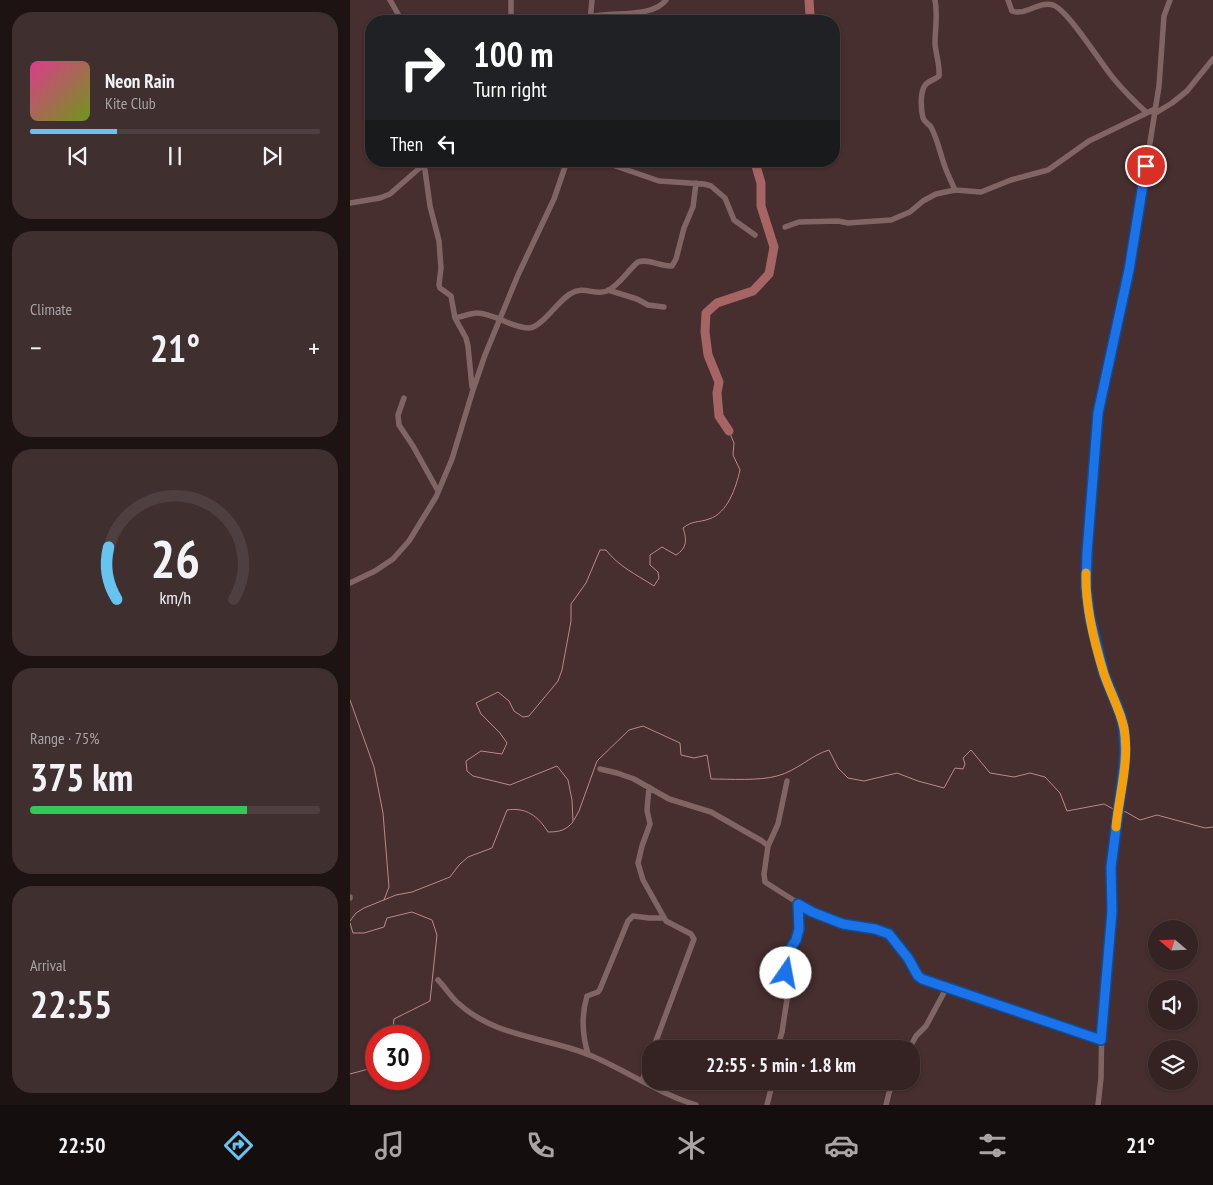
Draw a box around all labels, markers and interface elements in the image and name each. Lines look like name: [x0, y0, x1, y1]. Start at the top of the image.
text: 100 m: [473, 31, 554, 77]
icon: right: [390, 35, 455, 100]
text: Neon Rain: [105, 69, 174, 93]
text: Turn right: [473, 75, 547, 103]
text: Kite Club: [105, 93, 156, 113]
icon: left: [433, 130, 461, 158]
text: Then: [390, 132, 423, 156]
icon: previous: [64, 142, 92, 170]
icon: pause: [161, 142, 189, 170]
icon: next: [258, 142, 286, 170]
pin: [1125, 145, 1167, 187]
icon: arrive: [1132, 152, 1160, 180]
text: Climate: [30, 299, 72, 319]
text: 21°: [150, 323, 200, 372]
text: −: [30, 329, 42, 366]
text: +: [308, 329, 320, 366]
text: 26: [150, 525, 200, 592]
text: km/h: [159, 586, 191, 609]
text: Range · 75%: [30, 728, 99, 748]
text: 375 km: [30, 752, 133, 801]
north arrow: [1148, 920, 1198, 970]
map controls: [1148, 920, 1198, 1090]
position arrow: [759, 946, 811, 998]
text: Arrival: [30, 955, 66, 975]
text: 22:55: [30, 979, 112, 1028]
button: sound: [1148, 980, 1198, 1030]
speed limit sign: 30: [365, 1025, 430, 1090]
button: layers: [1148, 1040, 1198, 1090]
text: 22:55 · 5 min · 1.8 km: [706, 1053, 856, 1077]
icon: directions: [221, 1128, 256, 1163]
icon: music: [372, 1128, 407, 1163]
icon: phone: [523, 1128, 558, 1163]
icon: climate: [674, 1128, 709, 1163]
icon: car: [824, 1128, 859, 1163]
icon: filters: [975, 1128, 1010, 1163]
text: 22:50: [58, 1131, 105, 1159]
text: 21°: [1126, 1131, 1155, 1159]

